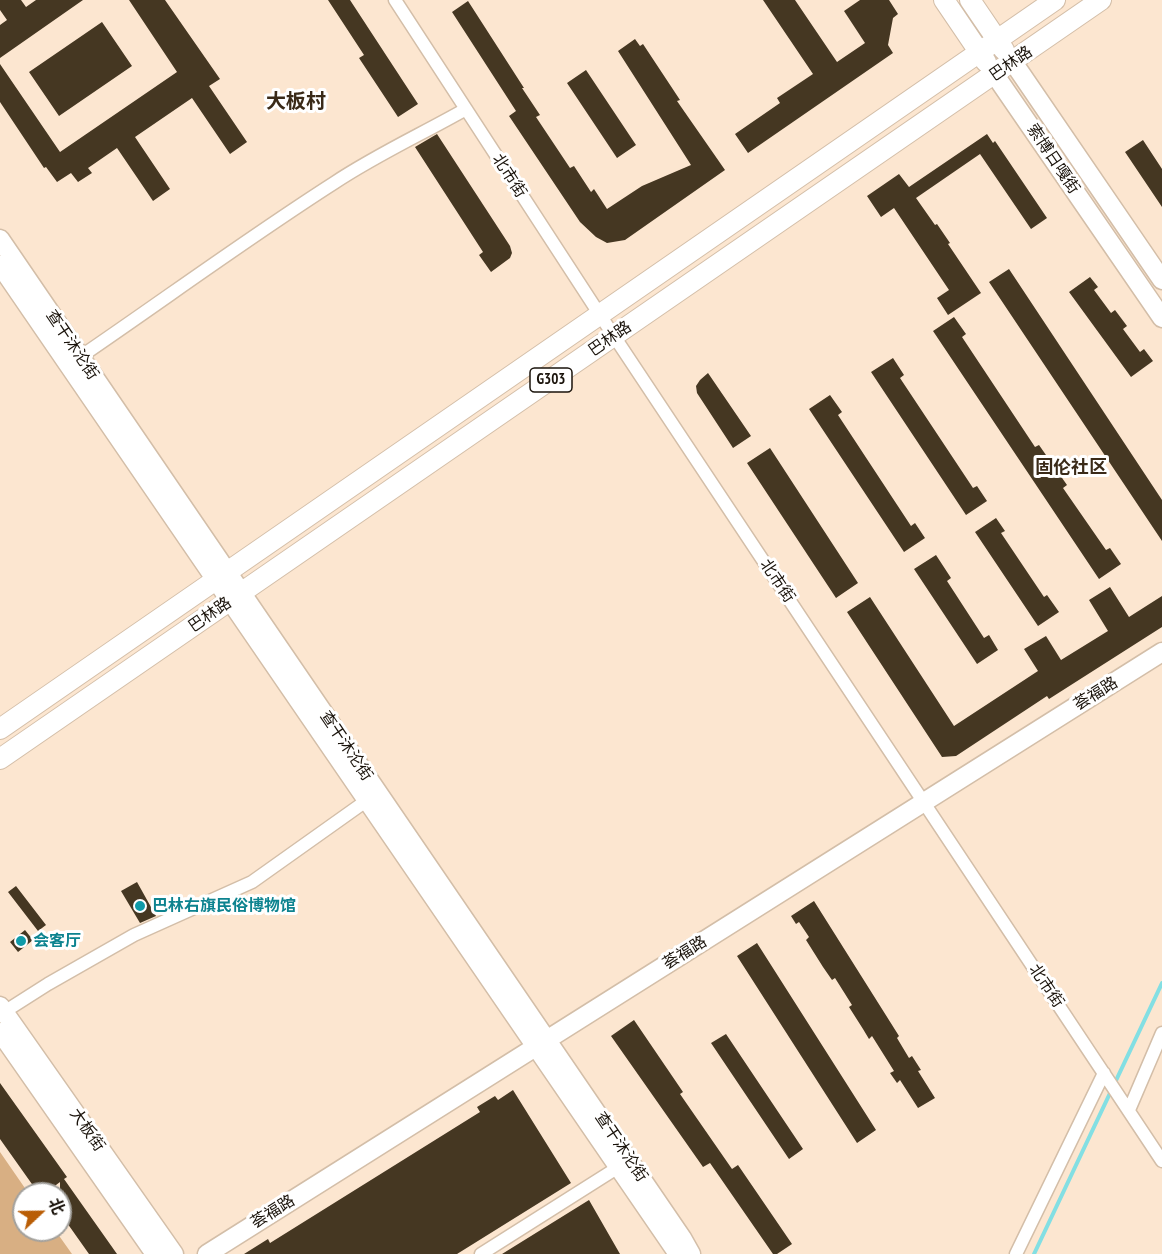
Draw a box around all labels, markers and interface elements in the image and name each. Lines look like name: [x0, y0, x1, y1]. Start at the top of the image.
street label: 巴林路: [986, 42, 1036, 86]
district label: 大板村: [266, 90, 326, 114]
street label: 索博日嘎街: [1023, 120, 1083, 198]
street label: 北市街: [488, 151, 530, 201]
street label: 查干沐沦街: [42, 306, 102, 384]
street label: 巴林路: [585, 317, 635, 361]
road number: G303: [530, 368, 572, 392]
district label: 固伦社区: [1035, 457, 1107, 479]
street label: 北市街: [756, 556, 798, 606]
street label: 巴林路: [185, 593, 235, 637]
street label: 荟福路: [1071, 673, 1121, 715]
street label: 查干沐沦街: [316, 707, 376, 785]
place label: 巴林右旗民俗博物馆: [152, 896, 296, 916]
marker: 巴林右旗民俗博物馆: [133, 899, 147, 913]
place label: 会客厅: [33, 931, 81, 951]
street label: 荟福路: [660, 932, 710, 974]
marker: 会客厅: [14, 934, 28, 948]
street label: 北市街: [1025, 961, 1067, 1011]
street label: 大板街: [65, 1105, 109, 1155]
street label: 查干沐沦街: [591, 1108, 651, 1186]
north arrow: [12, 1182, 72, 1242]
street label: 荟福路: [248, 1191, 298, 1233]
text: 北: [45, 1195, 69, 1217]

